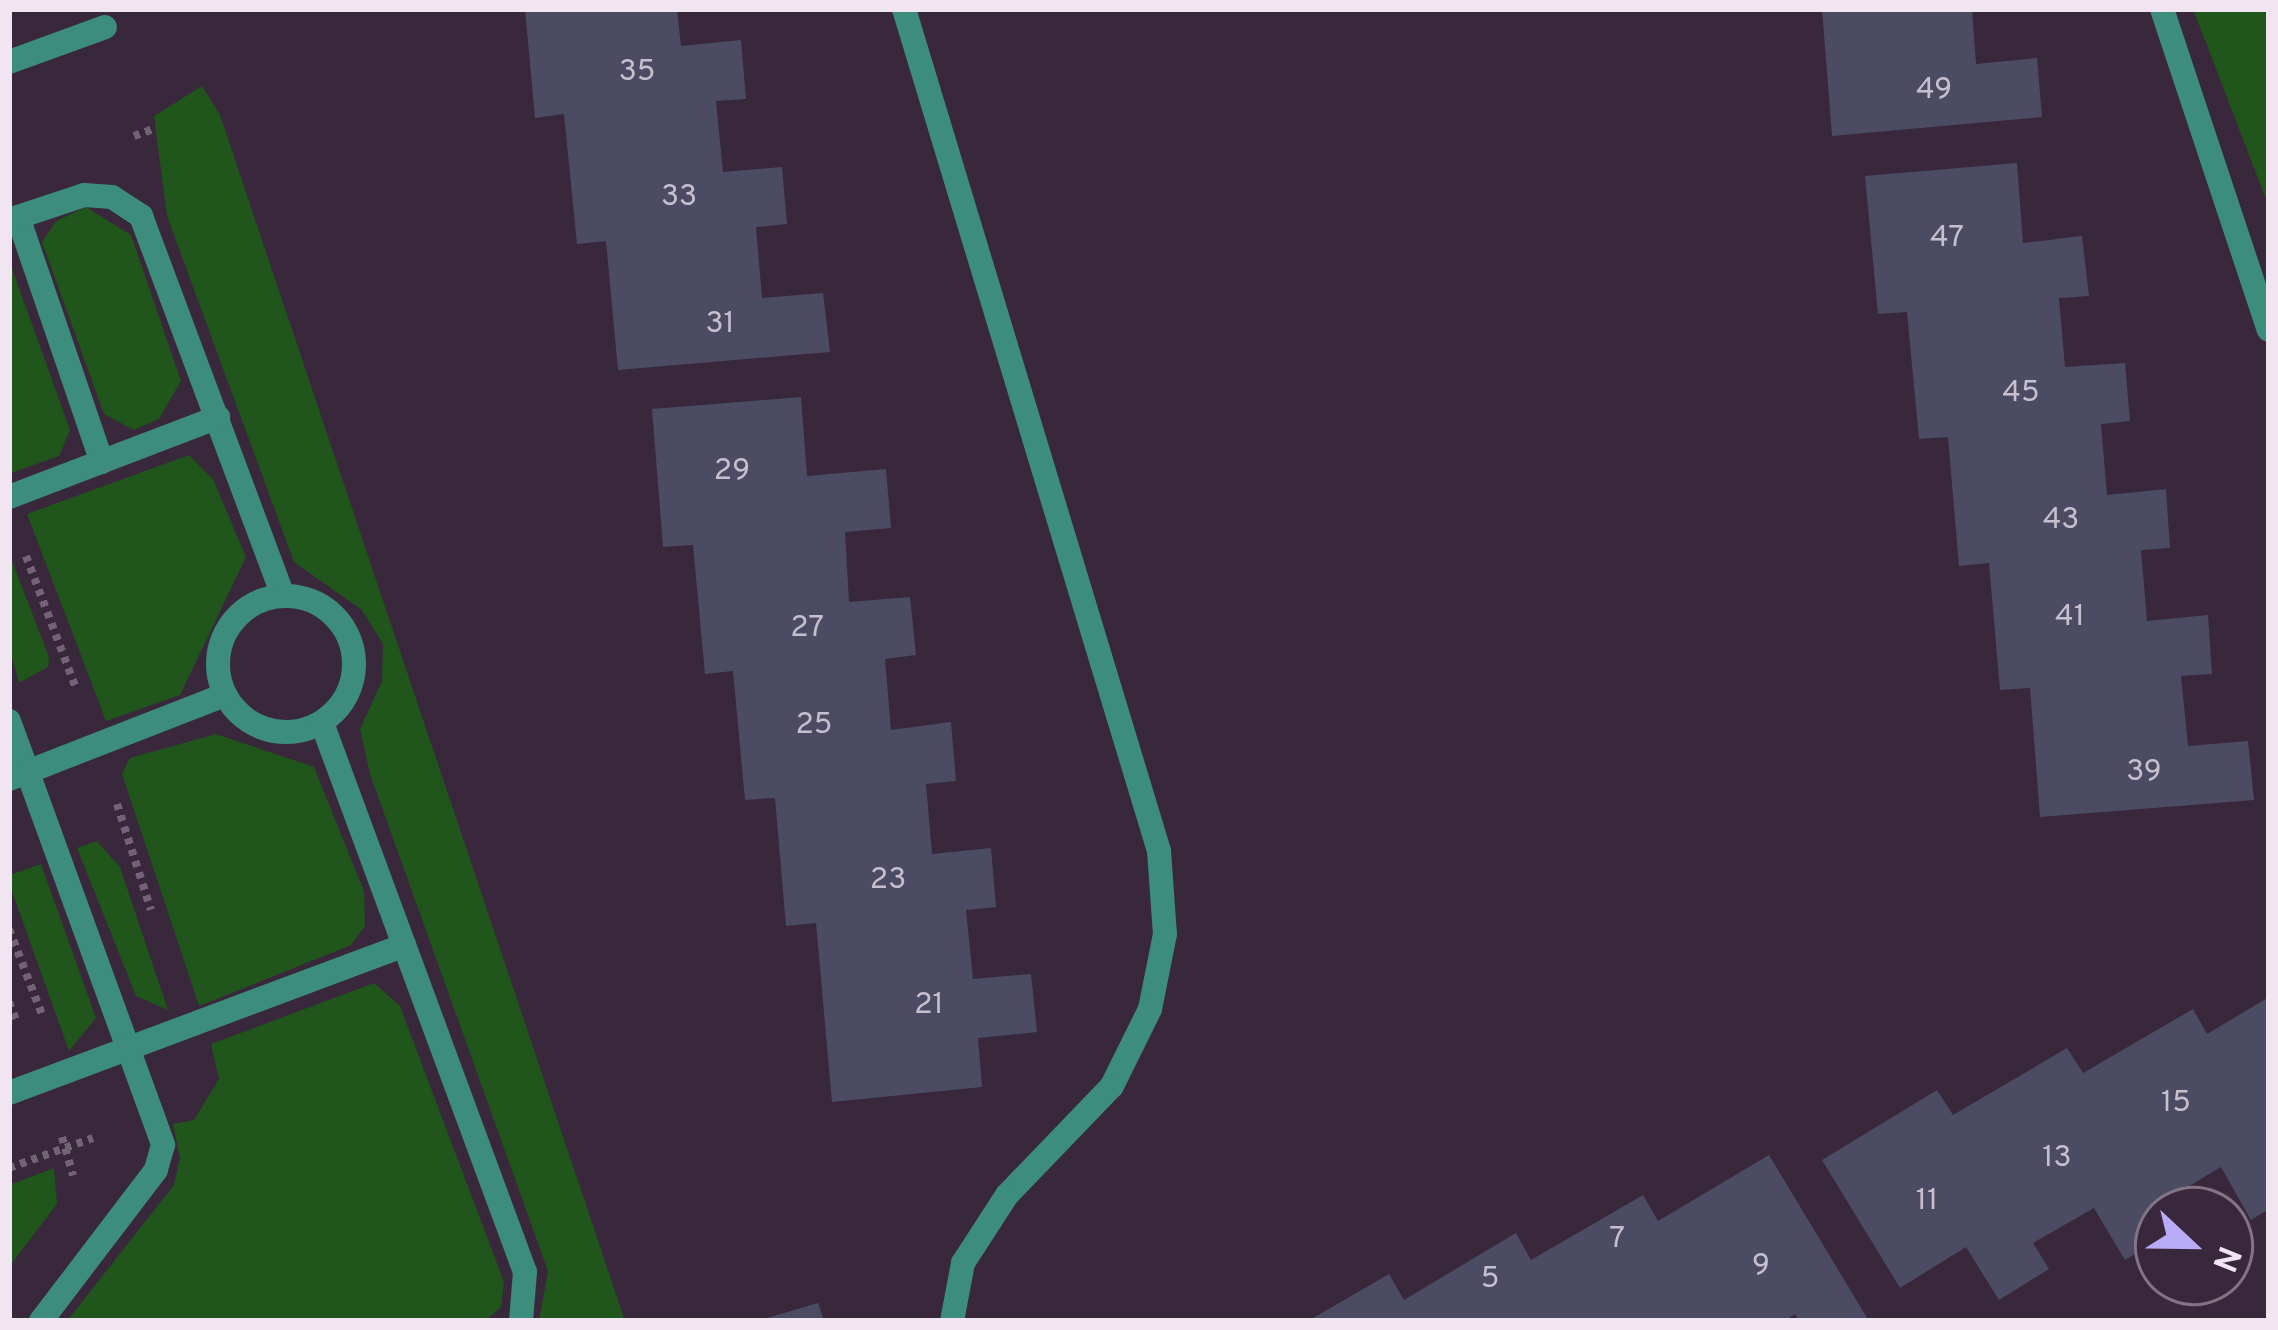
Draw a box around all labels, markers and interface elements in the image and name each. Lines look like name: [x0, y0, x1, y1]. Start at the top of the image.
house number: 35: [619, 55, 655, 91]
house number: 49: [1916, 73, 1952, 109]
house number: 33: [661, 180, 697, 216]
house number: 47: [1930, 221, 1964, 257]
house number: 31: [705, 307, 735, 343]
house number: 45: [2002, 376, 2040, 412]
house number: 29: [714, 454, 750, 490]
house number: 43: [2043, 503, 2079, 539]
house number: 41: [2055, 600, 2085, 636]
house number: 27: [790, 611, 824, 647]
house number: 25: [796, 708, 832, 744]
house number: 39: [2126, 755, 2162, 791]
house number: 23: [870, 863, 906, 899]
house number: 21: [914, 988, 944, 1024]
house number: 15: [2161, 1086, 2191, 1122]
house number: 13: [2042, 1141, 2072, 1177]
house number: 11: [1916, 1184, 1938, 1220]
north arrow: [2134, 1186, 2254, 1306]
house number: 7: [1609, 1222, 1625, 1258]
text: N: [2201, 1239, 2249, 1277]
house number: 9: [1752, 1249, 1770, 1285]
house number: 5: [1481, 1262, 1499, 1298]

